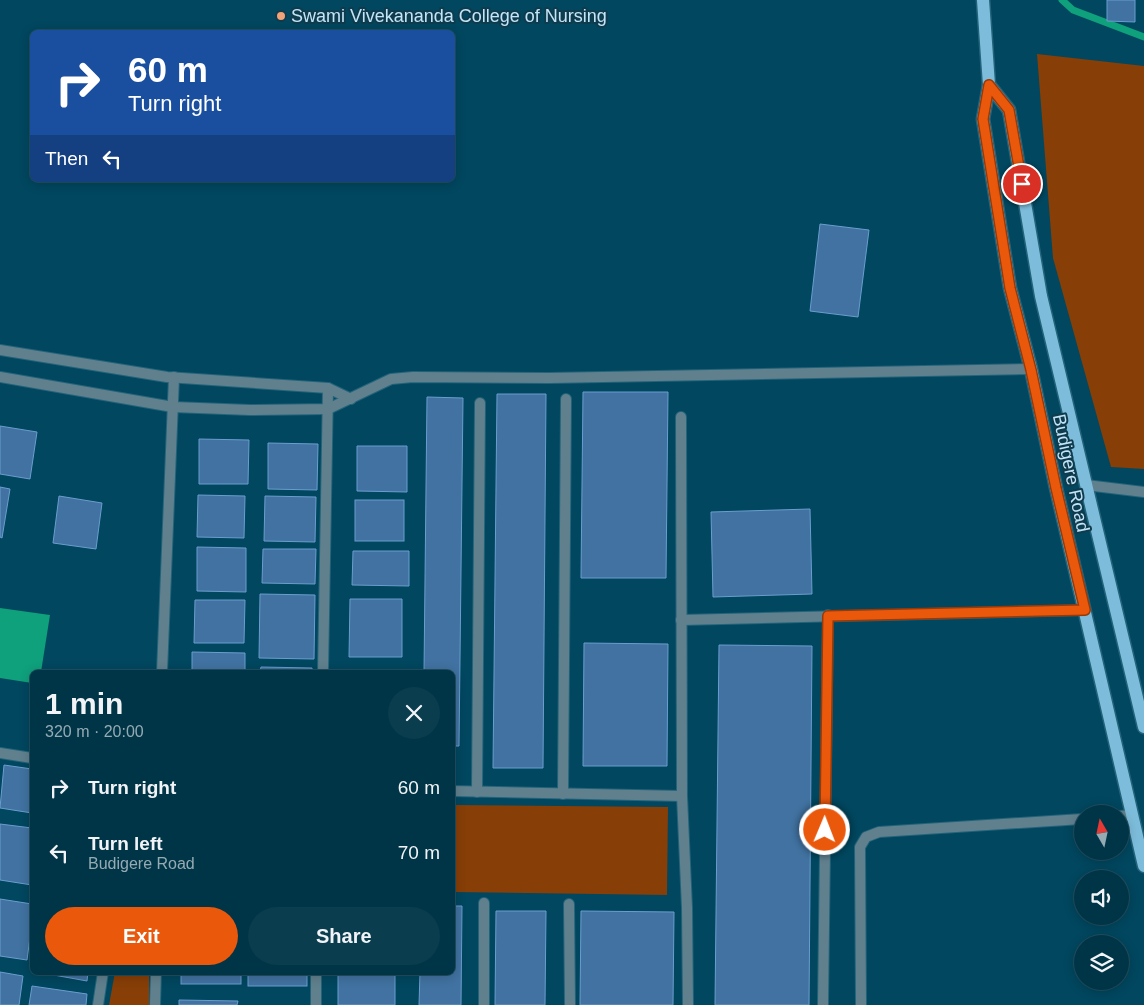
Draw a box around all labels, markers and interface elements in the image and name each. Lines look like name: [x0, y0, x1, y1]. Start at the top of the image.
place label: Swami Vivekananda College of Nursing: [291, 6, 607, 26]
marker: Swami Vivekananda College of Nursing: [275, 10, 287, 22]
icon: right: [45, 50, 110, 115]
text: 60 m: [128, 50, 208, 89]
text: Turn right: [128, 91, 221, 116]
icon: left: [98, 145, 126, 173]
text: Then: [45, 148, 88, 169]
pin: [1001, 163, 1043, 205]
icon: arrive: [1008, 170, 1036, 198]
street label: Budigere Road: [1049, 412, 1093, 534]
text: 1 min: [45, 687, 123, 720]
button: close: [388, 687, 440, 739]
text: 320 m · 20:00: [45, 723, 144, 740]
icon: right: [45, 774, 73, 802]
text: Turn right: [88, 777, 176, 798]
text: 60 m: [398, 777, 440, 798]
position arrow: [798, 803, 850, 855]
north arrow: [1074, 805, 1129, 860]
map controls: [1074, 805, 1129, 990]
text: Turn left: [88, 833, 163, 854]
icon: left: [45, 839, 73, 867]
text: 70 m: [398, 842, 440, 863]
text: Budigere Road: [88, 855, 195, 872]
button: sound: [1074, 870, 1129, 925]
button: Exit: [45, 907, 238, 965]
button: Share: [248, 907, 440, 965]
button: layers: [1074, 935, 1129, 990]

